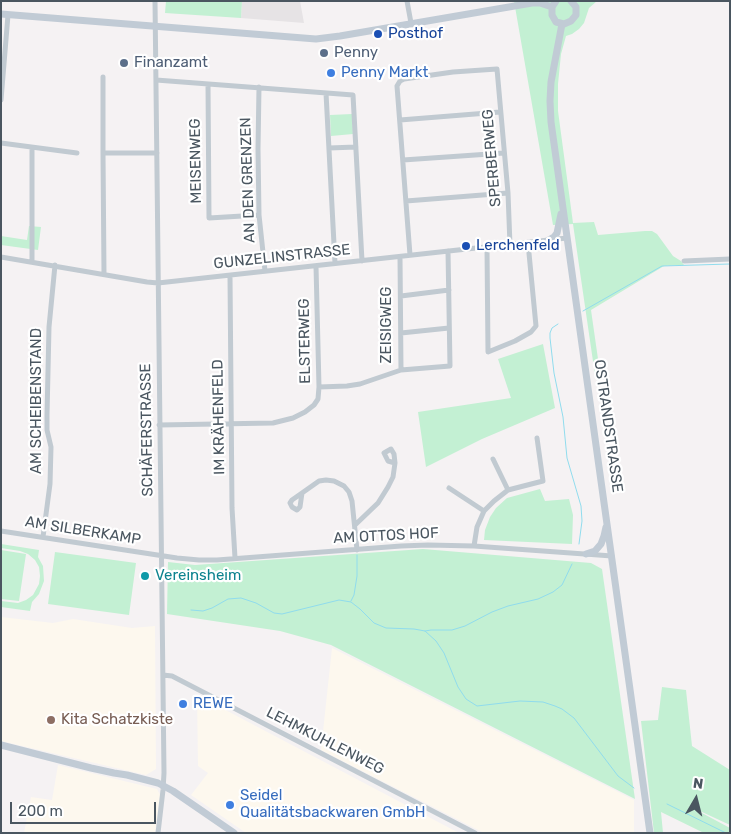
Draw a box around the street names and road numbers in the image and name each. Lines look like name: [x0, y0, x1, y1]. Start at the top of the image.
street label: SPERBERWEG: [479, 108, 505, 208]
street label: AN DEN GRENZEN: [237, 117, 259, 243]
street label: MEISENWEG: [186, 118, 206, 204]
street label: GUNZELINSTRASSE: [213, 241, 351, 273]
street label: ZEISIGWEG: [378, 287, 396, 363]
street label: ELSTERWEG: [295, 298, 315, 384]
street label: AM SCHEIBENSTAND: [28, 328, 46, 474]
street label: OSTRANDSTRASSE: [590, 358, 626, 494]
street label: IM KRÄHENFELD: [209, 359, 229, 475]
street label: SCHÄFERSTRASSE: [137, 363, 157, 497]
street label: AM SILBERKAMP: [24, 513, 142, 549]
street label: AM OTTOS HOF: [333, 524, 439, 548]
street label: LEHMKUHLENWEG: [263, 704, 387, 778]

